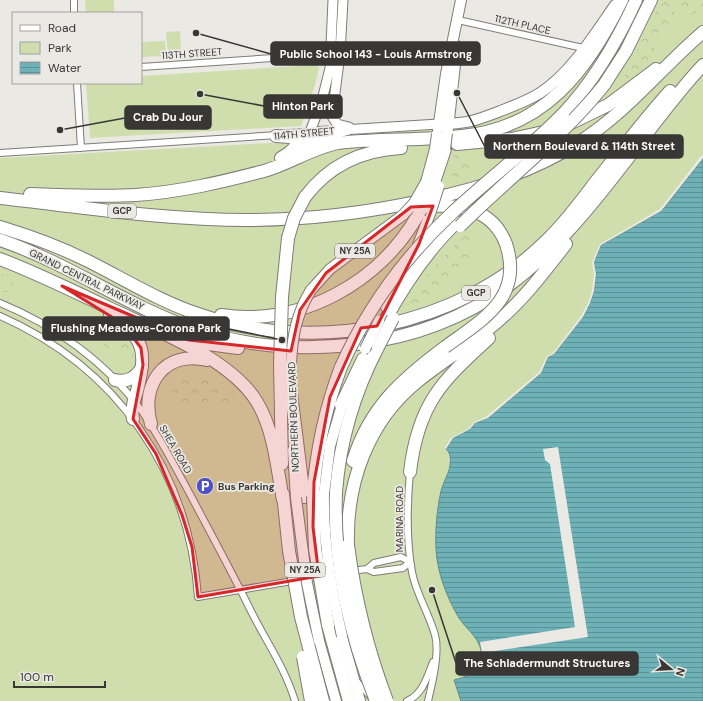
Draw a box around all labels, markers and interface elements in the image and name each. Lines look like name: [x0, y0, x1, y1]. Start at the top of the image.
legend: [12, 12, 142, 84]
street label: 112TH PLACE: [494, 12, 552, 37]
text: Road: [48, 20, 76, 36]
text: Park: [48, 40, 72, 56]
callout: Public School 143 - Louis Armstrong: [271, 42, 480, 65]
street label: 113TH STREET: [161, 45, 223, 62]
text: Public School 143 - Louis Armstrong: [280, 47, 473, 61]
text: Water: [48, 60, 82, 76]
callout: Hinton Park: [264, 95, 342, 118]
text: Hinton Park: [272, 99, 335, 113]
callout: Crab Du Jour: [125, 106, 211, 129]
text: Crab Du Jour: [133, 110, 203, 124]
street label: 114TH STREET: [273, 124, 335, 143]
callout: Northern Boulevard & 114th Street: [485, 135, 683, 158]
text: Northern Boulevard & 114th Street: [493, 139, 675, 153]
road number: GCP: [108, 204, 136, 218]
road number: NY 25A: [335, 244, 375, 258]
street label: GRAND CENTRAL PARKWAY: [27, 246, 147, 313]
road number: GCP: [462, 286, 490, 300]
callout: Flushing Meadows-Corona Park: [43, 317, 229, 340]
text: Flushing Meadows-Corona Park: [51, 321, 222, 335]
street label: NORTHERN BOULEVARD: [285, 361, 302, 472]
street label: SHEA ROAD: [156, 423, 195, 476]
parking icon: Bus Parking: [195, 476, 215, 496]
place label: Bus Parking: [218, 480, 275, 493]
street label: MARINA ROAD: [393, 486, 406, 552]
road number: NY 25A: [285, 563, 325, 577]
north arrow: [651, 649, 691, 689]
callout: The Schladermundt Structures: [456, 652, 638, 675]
text: The Schladermundt Structures: [464, 656, 630, 670]
scale bar: [14, 663, 105, 689]
text: N: [673, 666, 688, 678]
text: 100 m: [20, 669, 54, 685]

